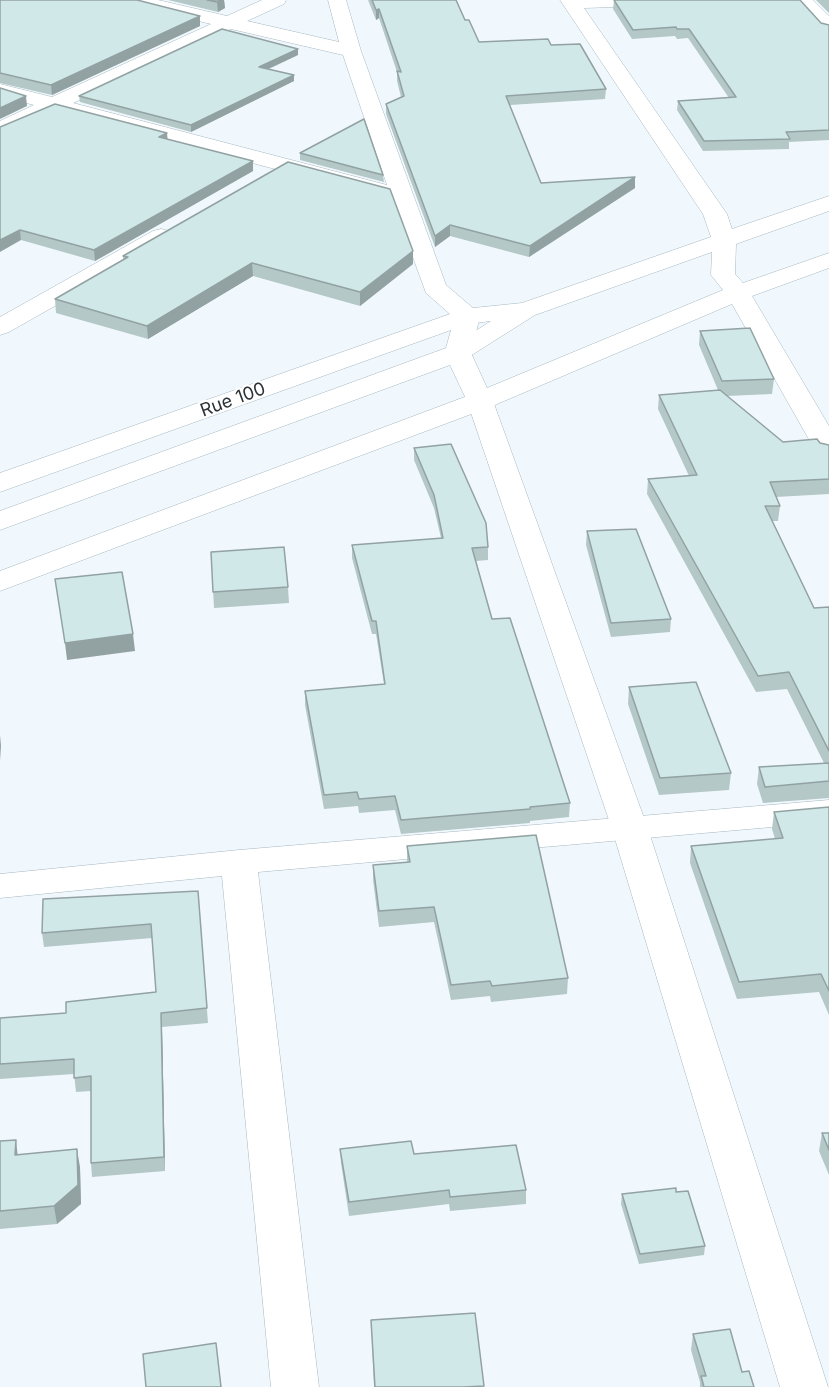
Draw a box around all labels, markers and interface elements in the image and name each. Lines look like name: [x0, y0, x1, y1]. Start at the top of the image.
street label: Rue 100: [197, 378, 269, 422]

